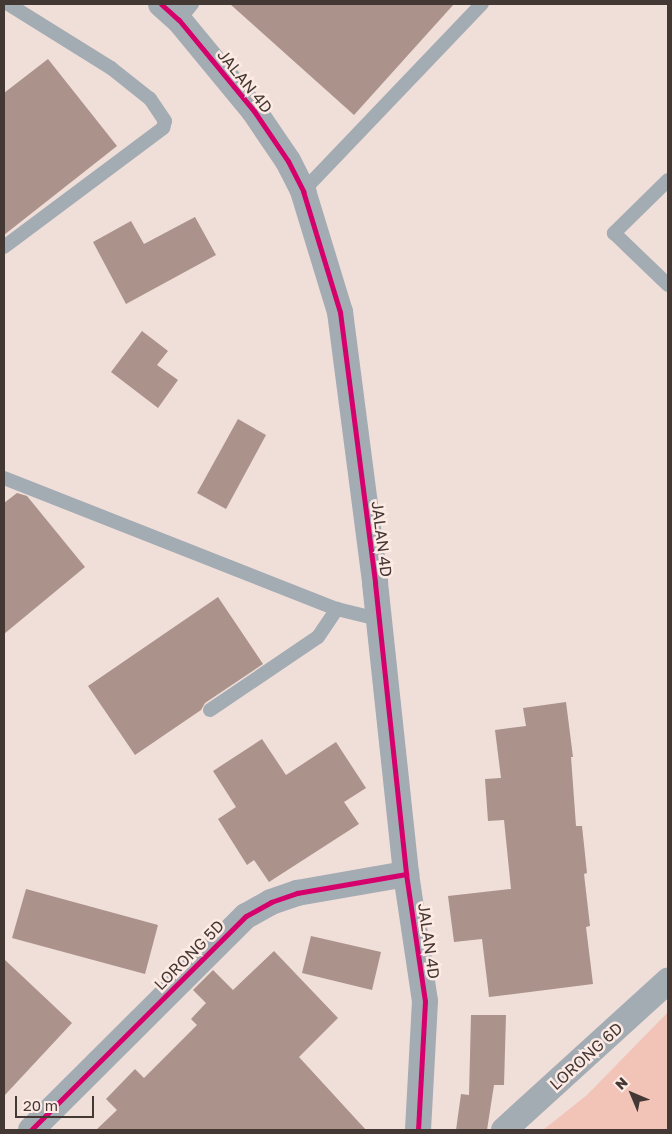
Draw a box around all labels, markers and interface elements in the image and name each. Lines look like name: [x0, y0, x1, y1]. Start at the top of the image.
street label: JALAN 4D: [213, 45, 277, 117]
street label: JALAN 4D: [368, 500, 396, 578]
street label: JALAN 4D: [414, 902, 444, 980]
street label: LORONG 5D: [150, 916, 228, 994]
street label: LORONG 6D: [546, 1018, 626, 1094]
north arrow: [607, 1069, 657, 1119]
scale bar: [18, 1086, 96, 1118]
text: 20 m: [23, 1096, 58, 1114]

